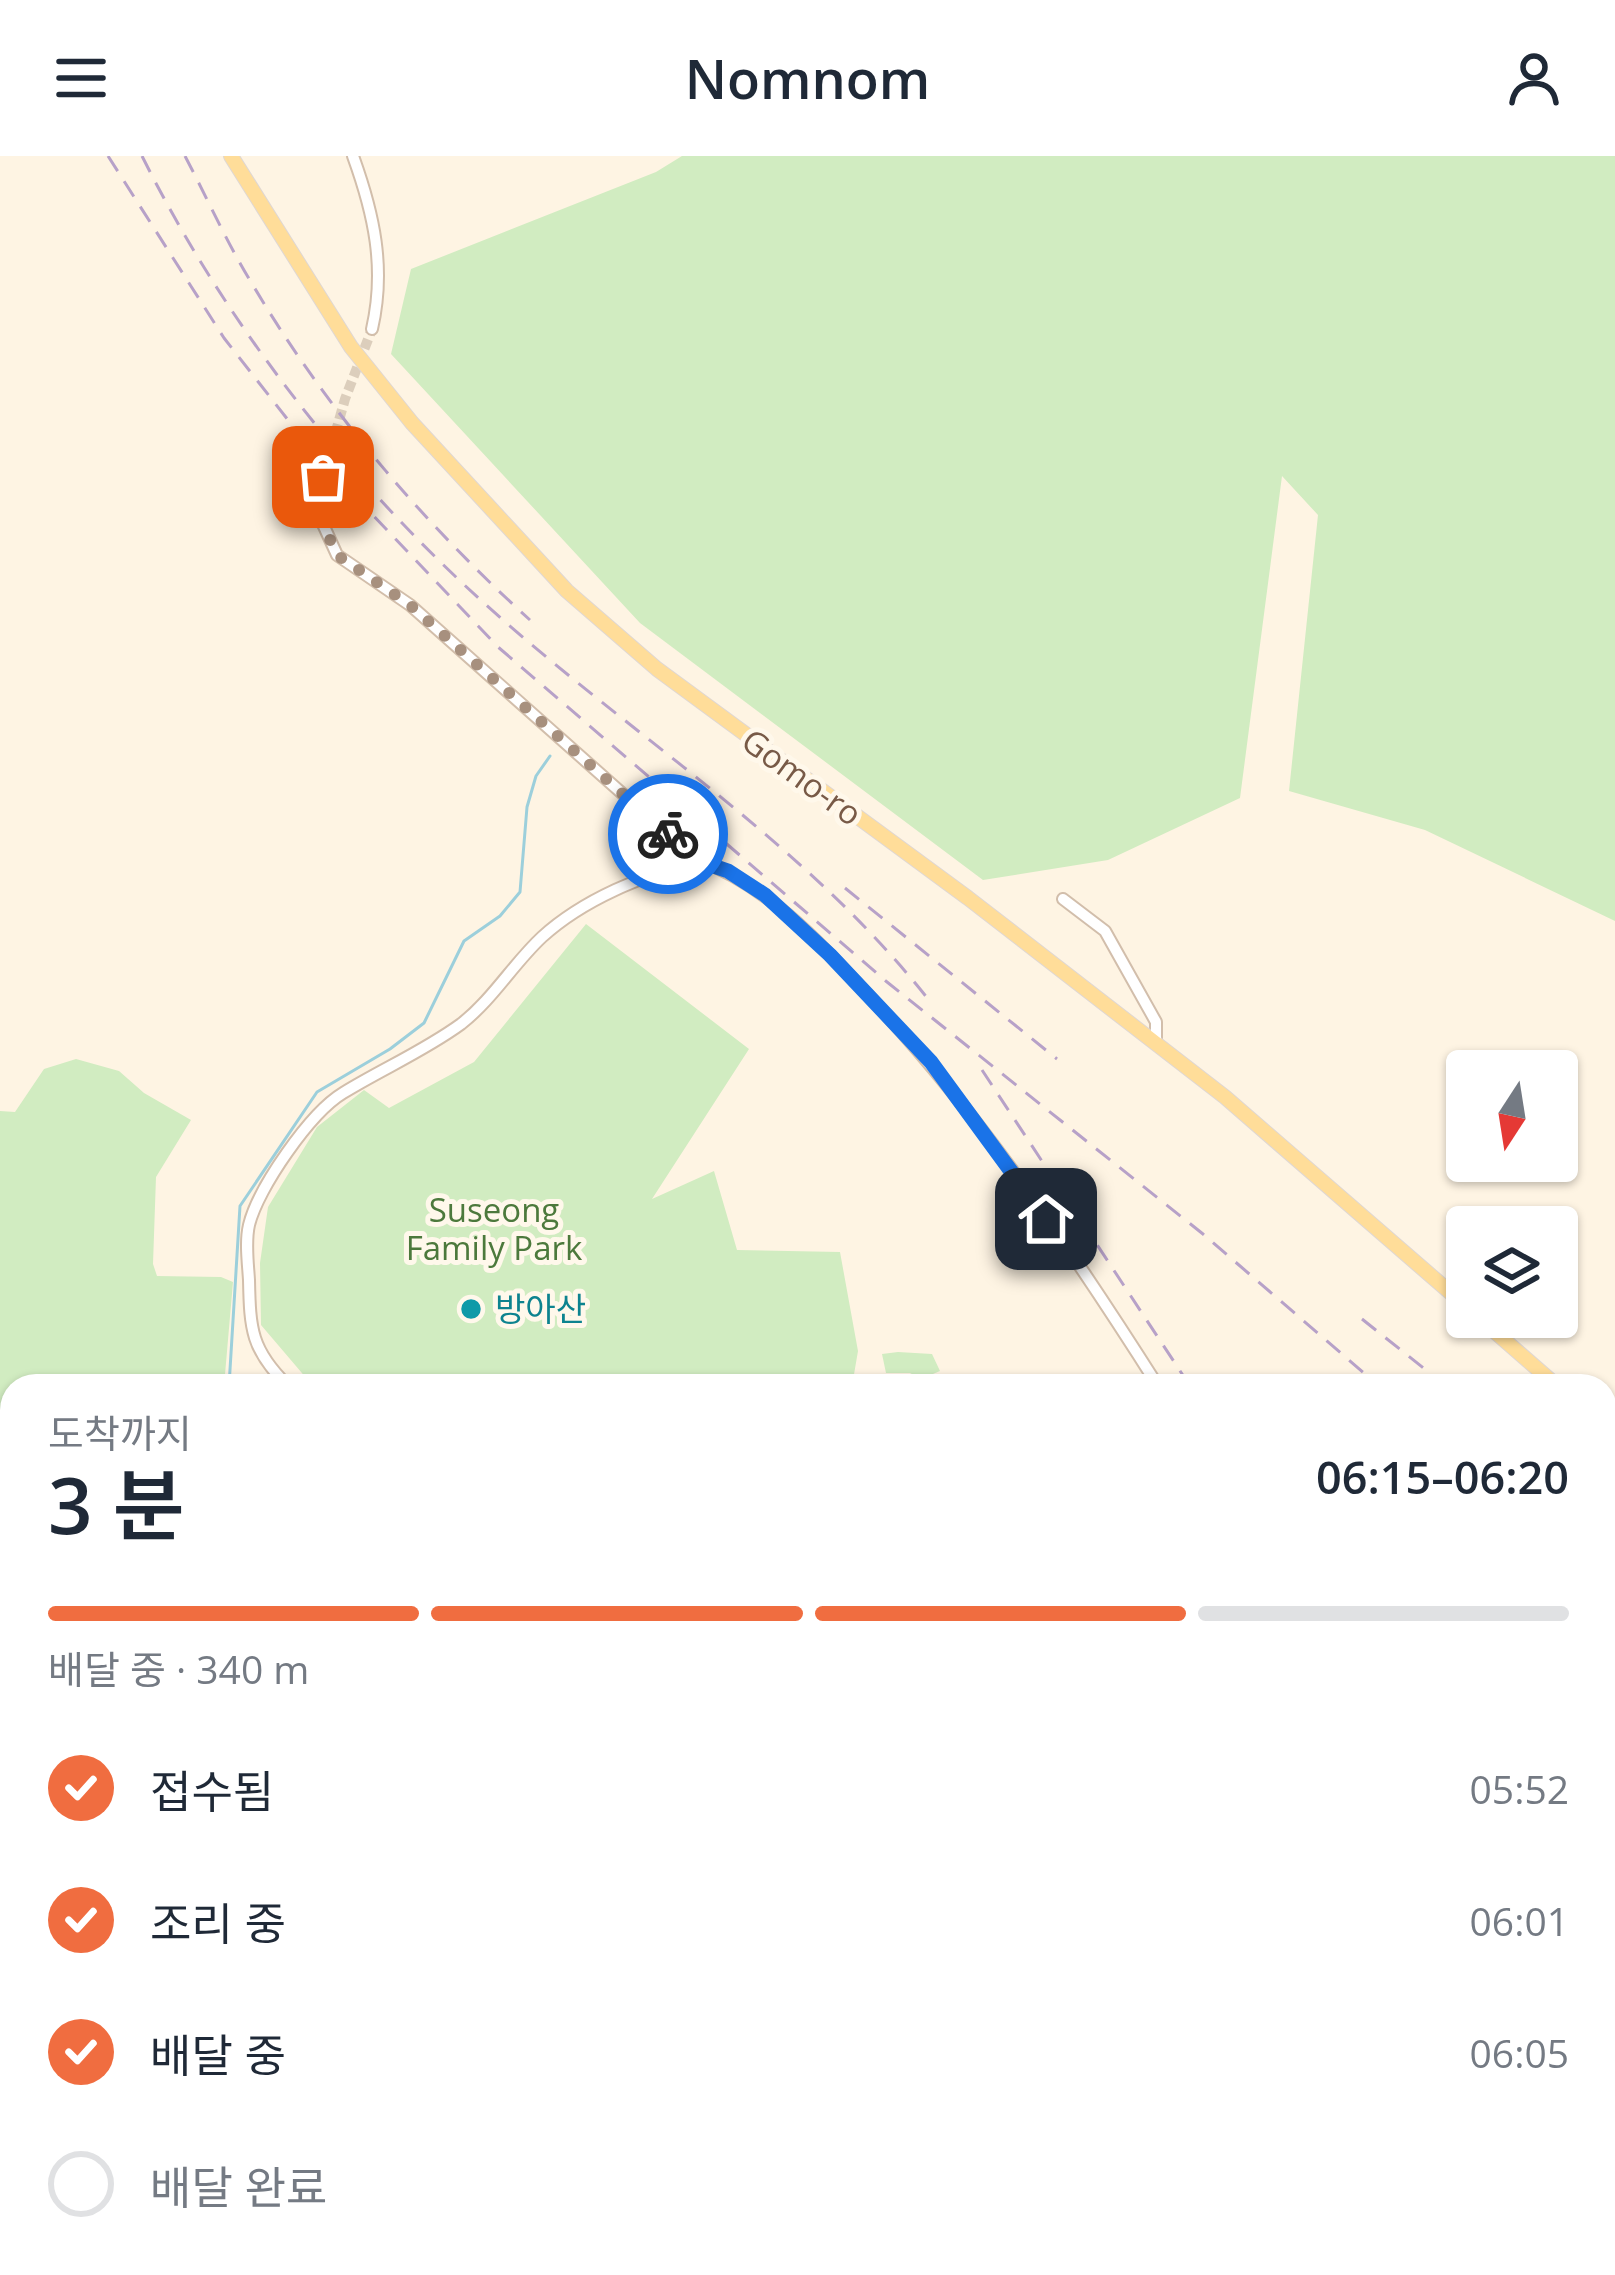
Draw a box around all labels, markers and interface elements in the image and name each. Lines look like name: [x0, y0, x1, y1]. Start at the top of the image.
text: Nomnom: [685, 41, 930, 115]
icon: menu: [48, 45, 114, 111]
icon: person: [1501, 45, 1567, 111]
pin: [272, 426, 374, 528]
icon: bag: [290, 444, 356, 510]
street label: Gomo-ro: [733, 718, 871, 835]
courier: [608, 774, 728, 894]
icon: bike: [635, 801, 701, 867]
north arrow: [1446, 1050, 1578, 1182]
map controls: [1446, 1050, 1578, 1338]
pin: [995, 1168, 1097, 1270]
icon: home: [1013, 1186, 1079, 1252]
park label: Suseong Family Park: [406, 1187, 583, 1270]
button: layers: [1446, 1206, 1578, 1338]
place label: 방아산: [495, 1286, 586, 1331]
marker: 방아산: [458, 1296, 484, 1322]
text: 도착까지: [48, 1406, 192, 1459]
text: 06:15–06:20: [1316, 1446, 1569, 1507]
text: 3 분: [48, 1451, 185, 1557]
text: 배달 중 · 340 m: [48, 1642, 309, 1695]
icon: check: [48, 1755, 114, 1821]
text: 접수됨: [150, 1760, 274, 1821]
text: 05:52: [1470, 1762, 1569, 1815]
icon: check: [48, 1887, 114, 1953]
text: 조리 중: [150, 1892, 286, 1953]
text: 06:01: [1470, 1894, 1569, 1947]
icon: check: [48, 2019, 114, 2085]
text: 배달 중: [150, 2024, 286, 2085]
text: 06:05: [1470, 2026, 1569, 2079]
text: 배달 완료: [150, 2156, 327, 2217]

